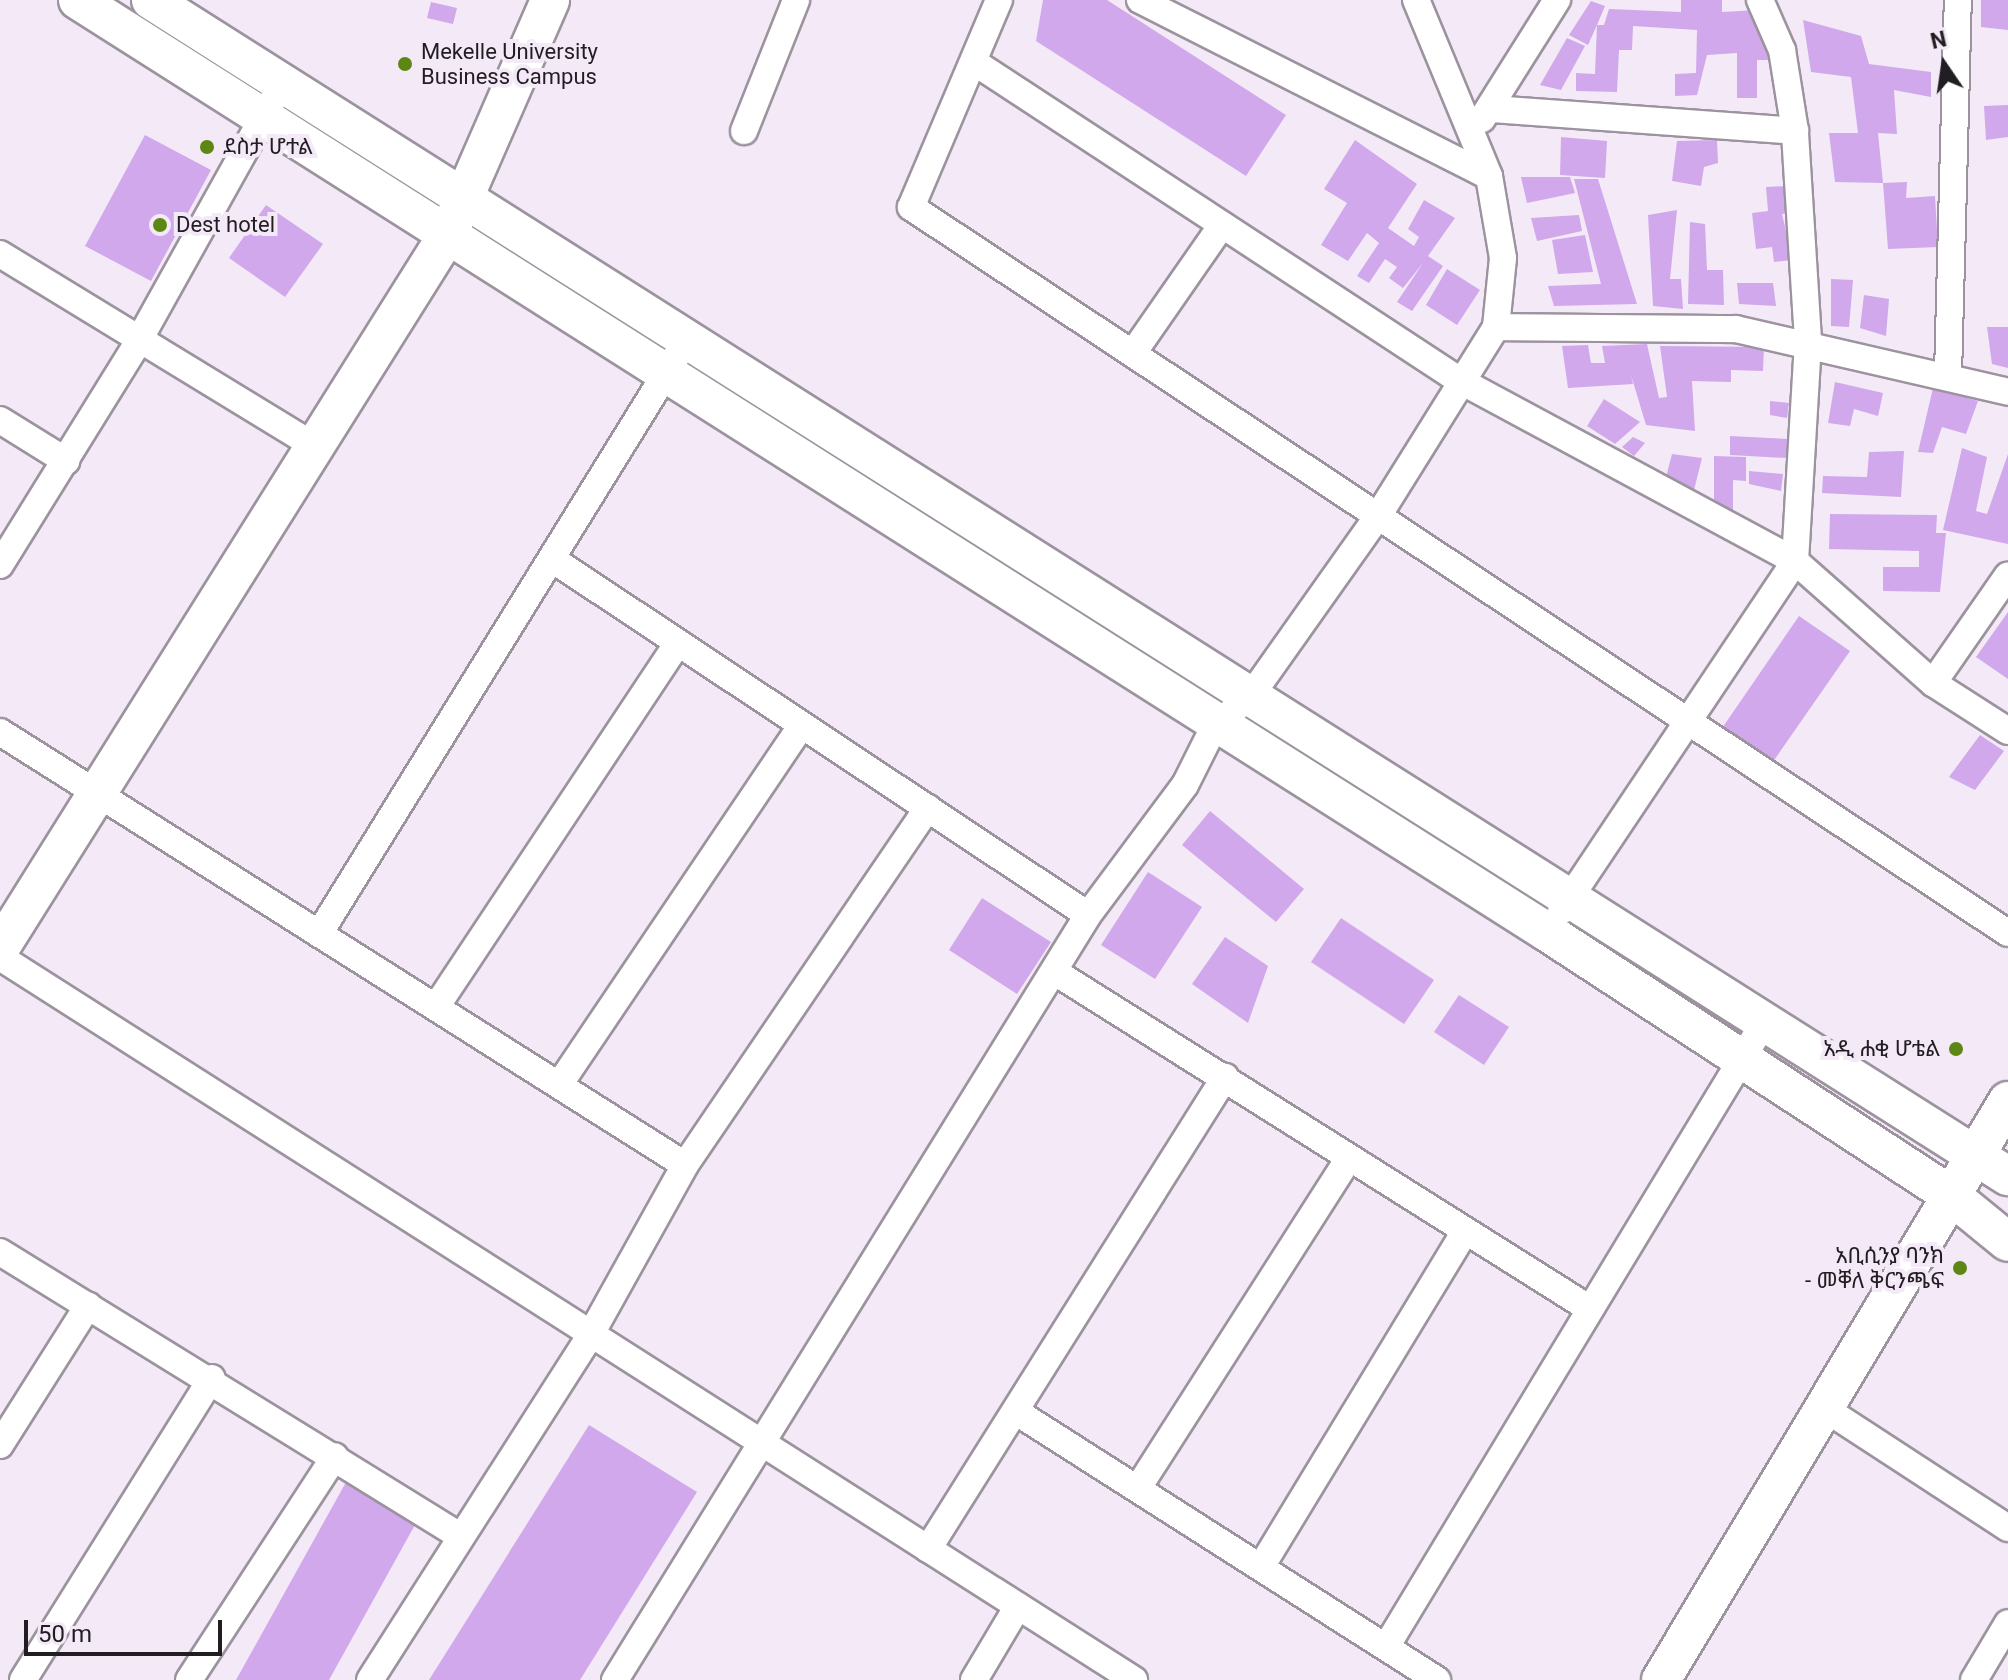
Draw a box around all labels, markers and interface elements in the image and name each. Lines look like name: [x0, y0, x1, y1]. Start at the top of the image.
north arrow: [1904, 24, 1984, 104]
text: N: [1928, 26, 1949, 54]
place label: Mekelle University Business Campus: [421, 38, 598, 90]
marker: Mekelle University Business Campus: [396, 55, 414, 73]
place label: ደስታ ሆተል: [223, 134, 313, 160]
marker: ደስታ ሆተል: [198, 138, 216, 156]
place label: Dest hotel: [176, 212, 275, 238]
marker: Dest hotel: [151, 216, 169, 234]
place label: አዲ ሐቂ ሆቴል: [1823, 1036, 1940, 1062]
marker: አዲ ሐቂ ሆቴል: [1947, 1040, 1965, 1058]
place label: አቢሲንያ ባንክ - መቐለ ቅርንጫፍ: [1805, 1242, 1944, 1294]
marker: አቢሲንያ ባንክ - መቐለ ቅርንጫፍ: [1951, 1259, 1969, 1277]
scale bar: [28, 1604, 226, 1654]
text: 50 m: [38, 1620, 92, 1648]

